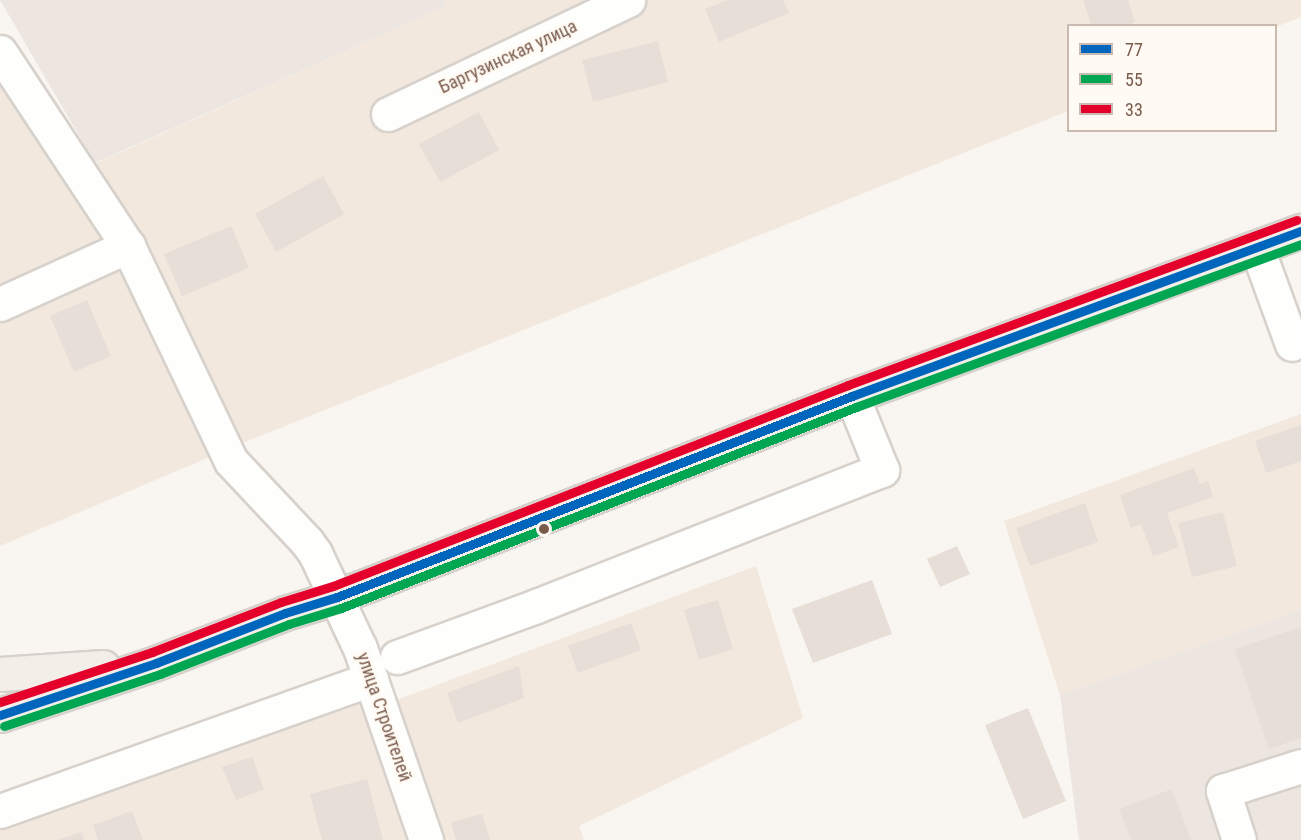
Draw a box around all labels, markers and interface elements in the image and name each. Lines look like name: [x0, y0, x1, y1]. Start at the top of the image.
street label: Баргузинская улица: [436, 16, 580, 98]
legend: [1067, 24, 1277, 132]
text: 77: [1125, 39, 1143, 60]
text: 55: [1125, 69, 1143, 90]
text: 33: [1125, 99, 1143, 120]
unlabelled marker: [538, 523, 550, 535]
street label: улица Строителей: [352, 650, 416, 784]

